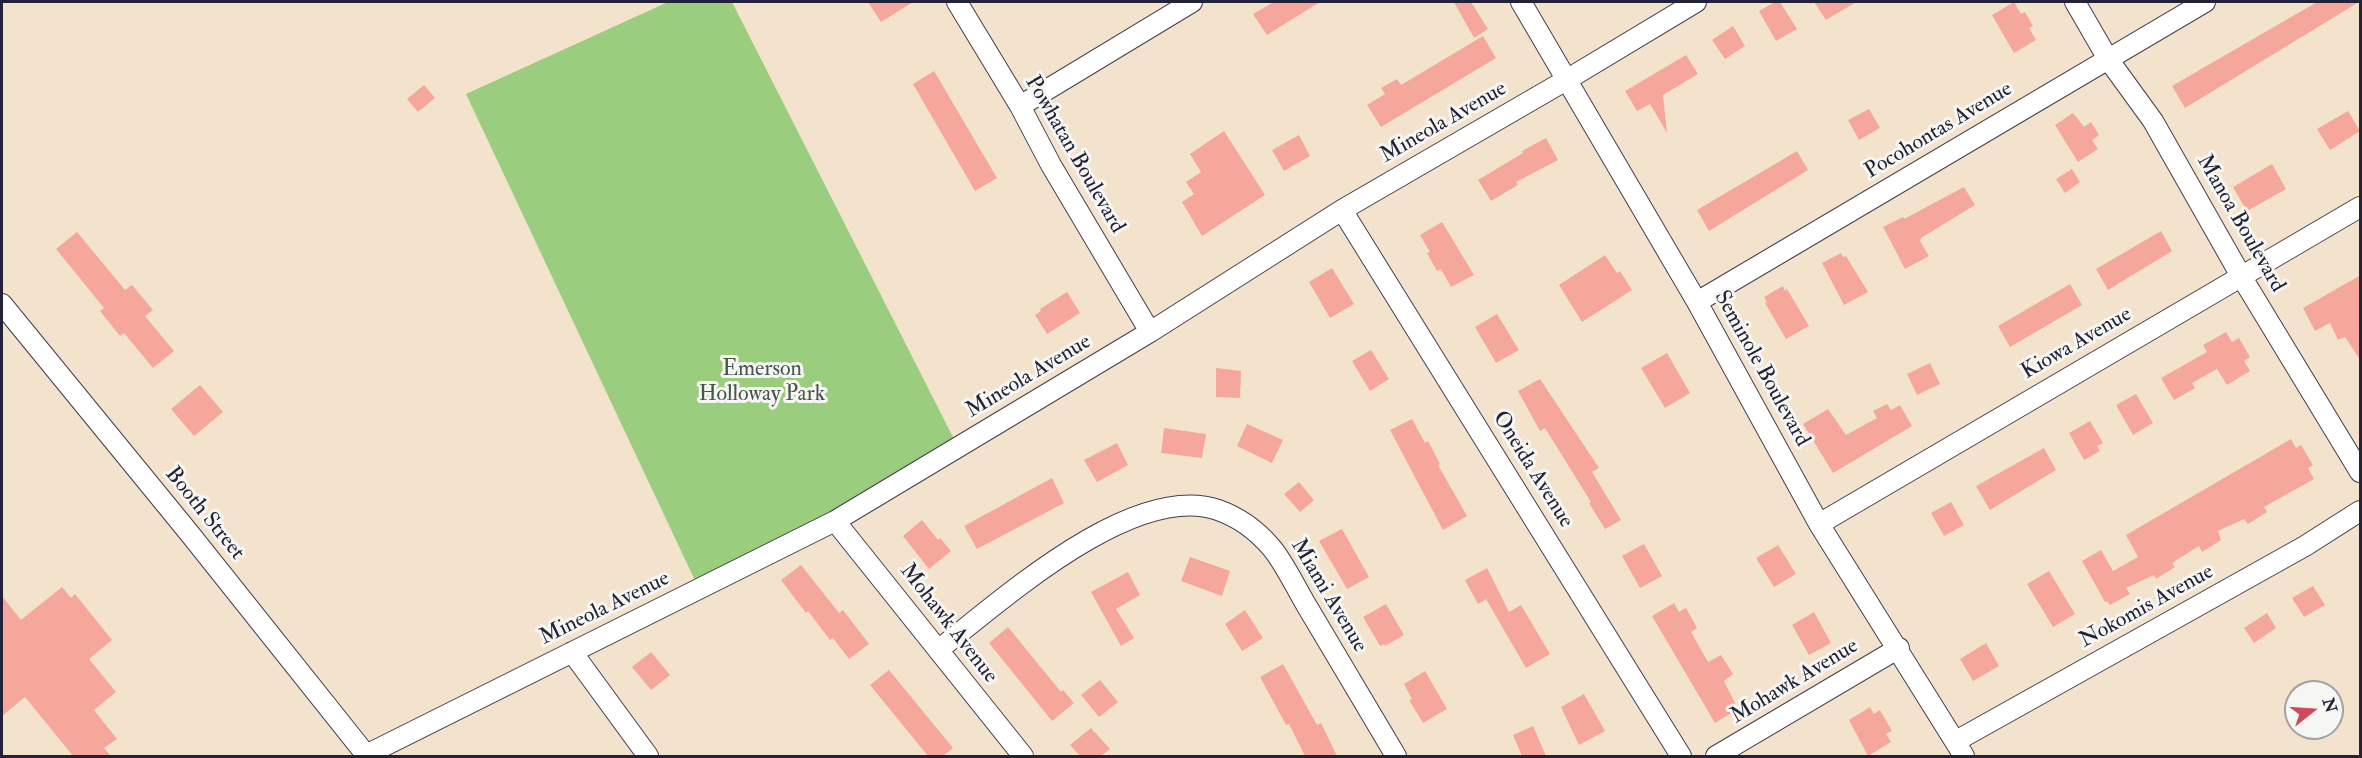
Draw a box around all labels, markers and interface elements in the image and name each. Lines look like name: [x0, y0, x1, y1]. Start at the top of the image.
street label: Powhatan Boulevard: [1018, 72, 1130, 238]
street label: Mineola Avenue: [1376, 76, 1512, 170]
street label: Pocohontas Avenue: [1860, 77, 2018, 185]
street label: Manoa Boulevard: [2190, 151, 2290, 297]
street label: Seminole Boulevard: [1707, 287, 1815, 451]
street label: Kiowa Avenue: [2017, 302, 2137, 386]
street label: Mineola Avenue: [962, 329, 1096, 425]
park label: Emerson Holloway Park: [699, 357, 825, 408]
street label: Oneida Avenue: [1486, 407, 1578, 533]
street label: Booth Street: [159, 462, 249, 566]
street label: Miami Avenue: [1284, 535, 1372, 657]
street label: Mohawk Avenue: [893, 559, 1003, 689]
street label: Nokomis Avenue: [2075, 559, 2219, 655]
street label: Mineola Avenue: [536, 566, 674, 652]
street label: Mohawk Avenue: [1726, 634, 1864, 730]
north arrow: [2284, 680, 2344, 740]
text: N: [2318, 696, 2341, 715]

